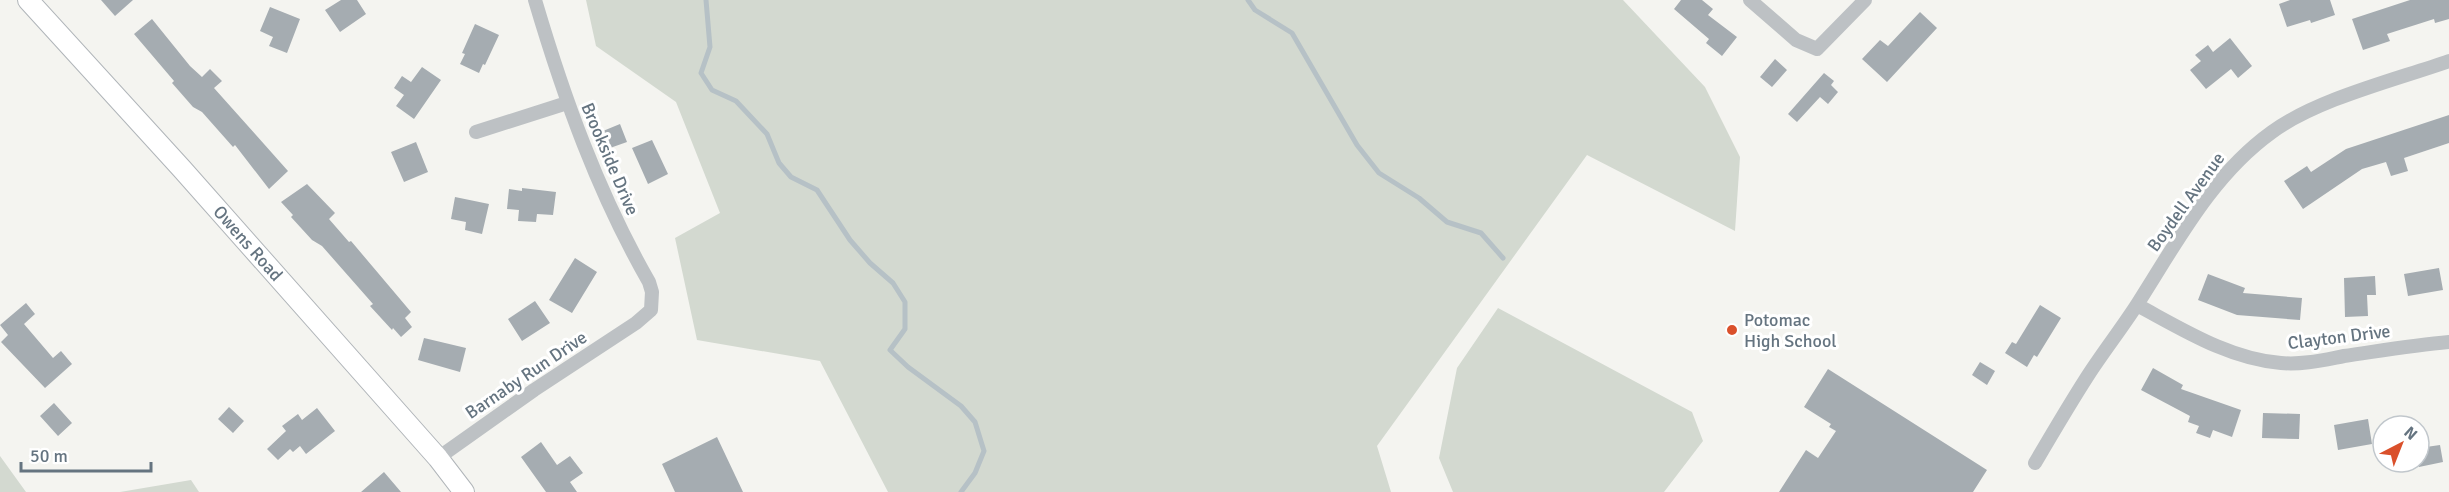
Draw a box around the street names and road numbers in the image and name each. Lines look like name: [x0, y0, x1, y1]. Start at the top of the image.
street label: Brookside Drive: [576, 99, 644, 219]
street label: Boydell Avenue: [2143, 148, 2229, 256]
street label: Owens Road: [209, 201, 287, 286]
street label: Clayton Drive: [2286, 320, 2392, 354]
street label: Barnaby Run Drive: [461, 326, 591, 424]

